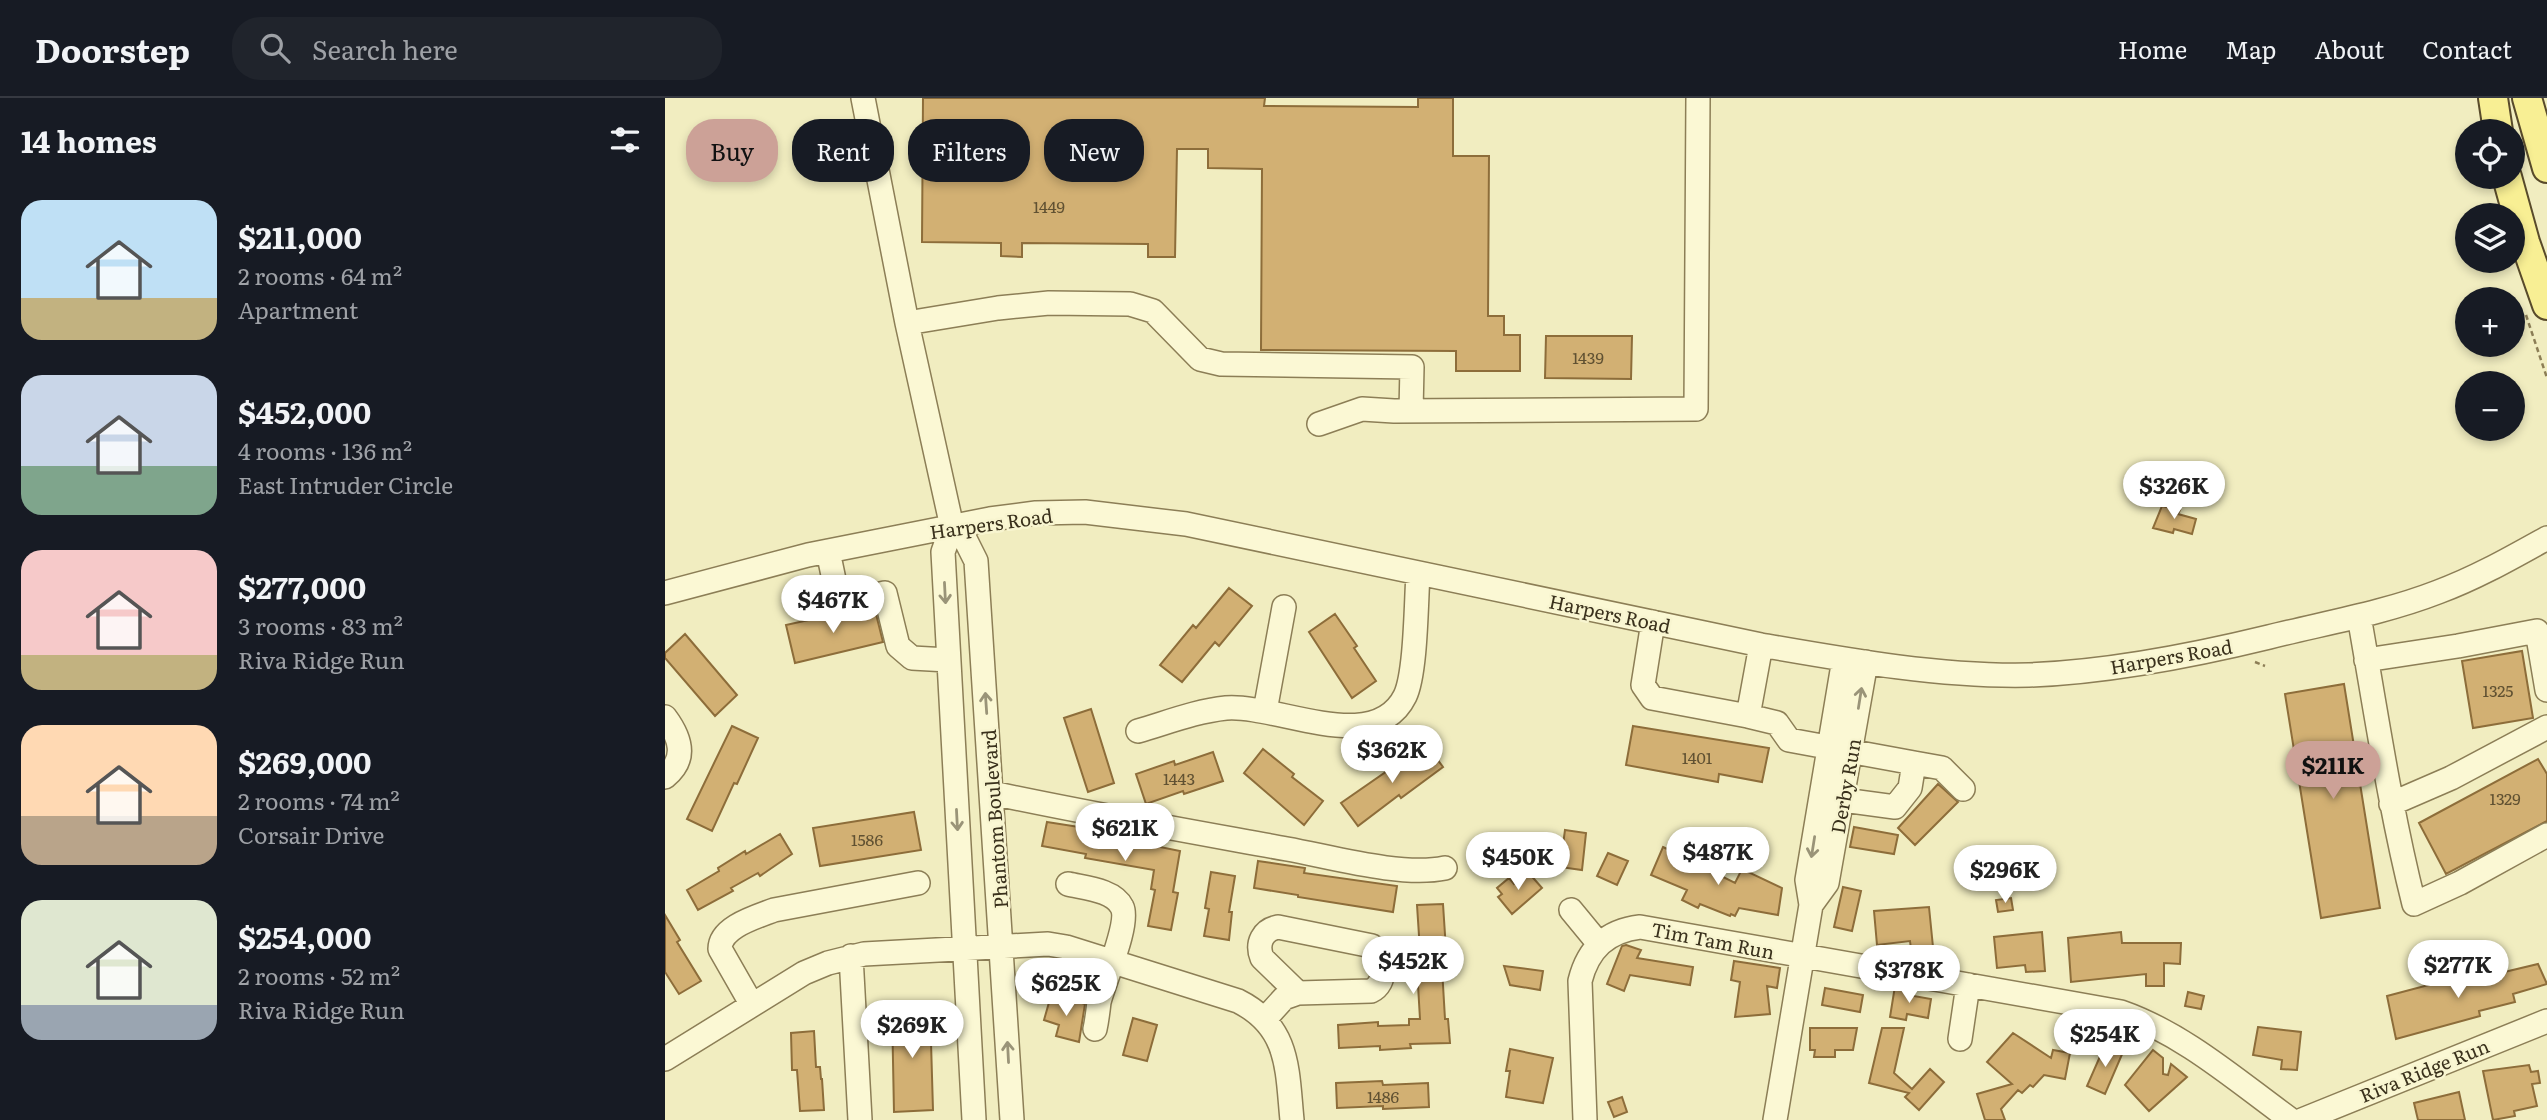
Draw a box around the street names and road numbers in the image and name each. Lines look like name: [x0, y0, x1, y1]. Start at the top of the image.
street label: Harpers Road: [928, 500, 1055, 545]
street label: Harpers Road: [1547, 586, 1674, 640]
street label: Harpers Road: [2108, 631, 2235, 681]
street label: Phantom Boulevard: [974, 728, 1014, 910]
street label: Derby Run: [1823, 736, 1867, 836]
street label: Tim Tam Run: [1649, 914, 1777, 966]
street label: Riva Ridge Run: [2355, 1031, 2493, 1109]

